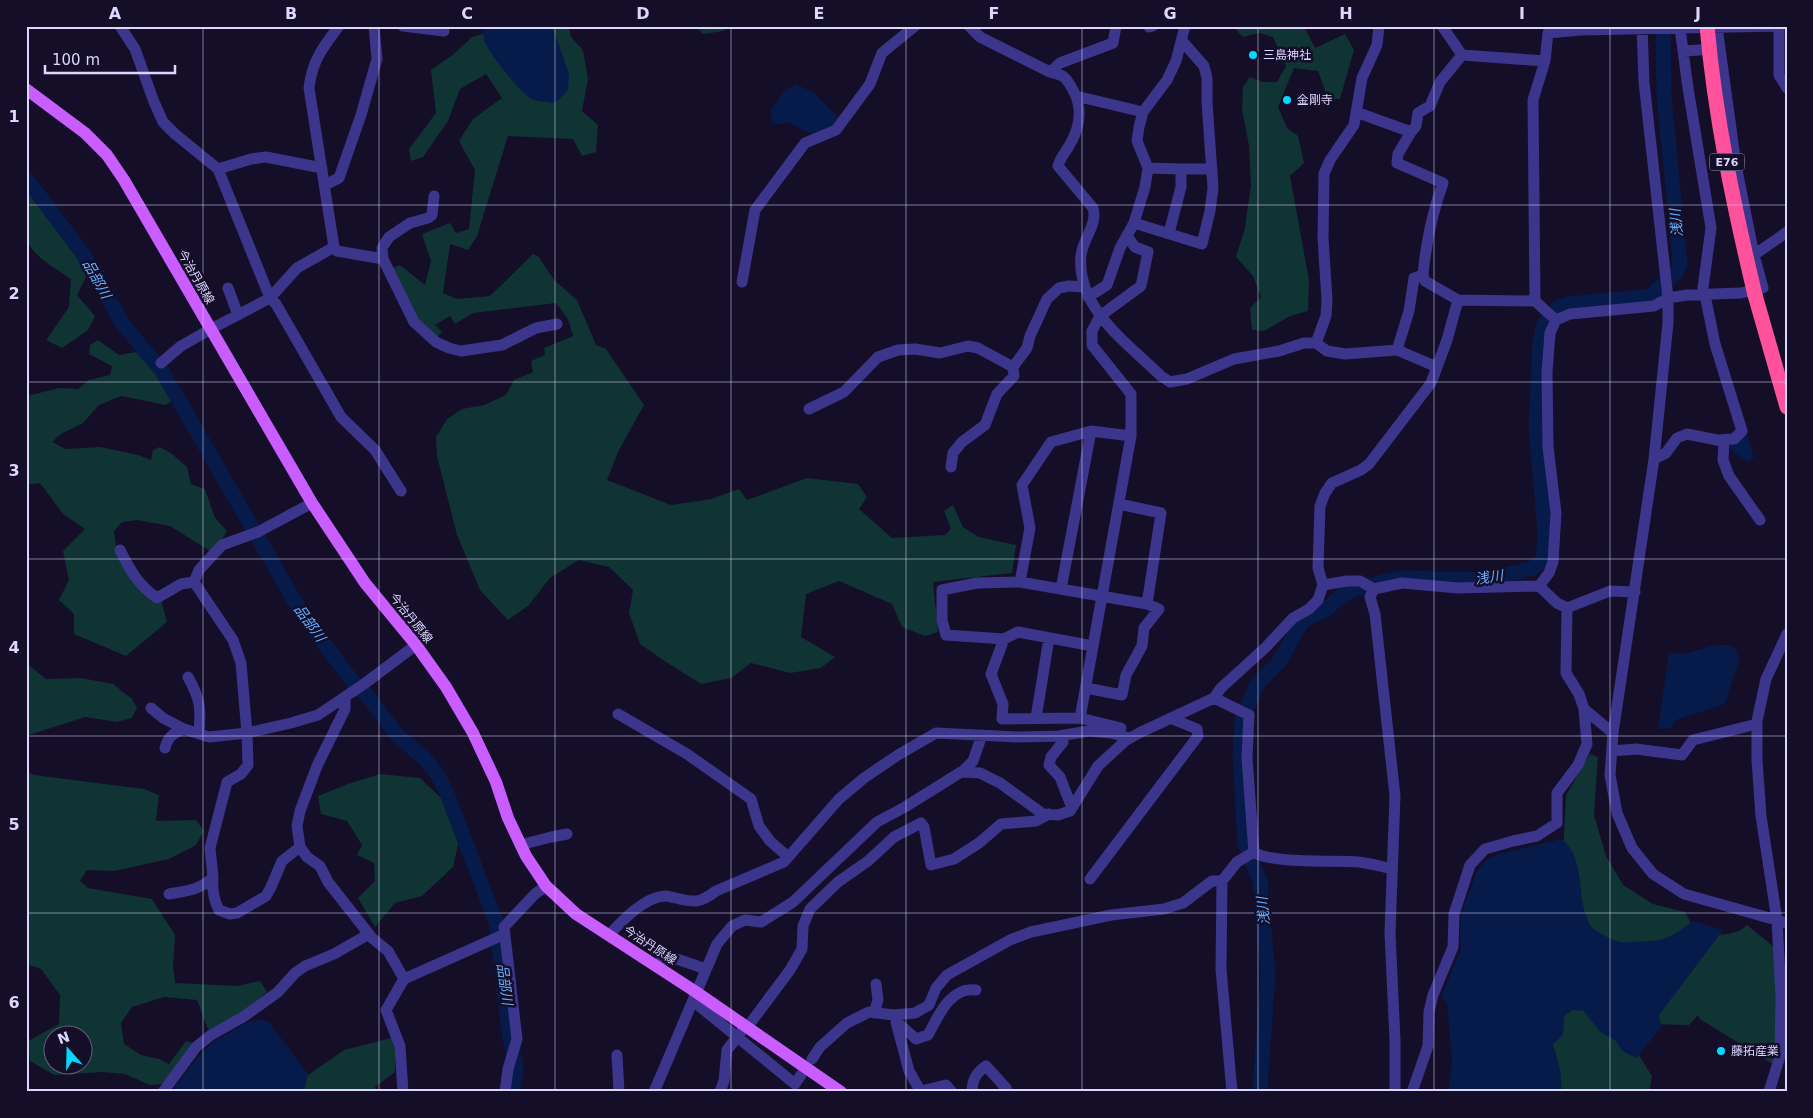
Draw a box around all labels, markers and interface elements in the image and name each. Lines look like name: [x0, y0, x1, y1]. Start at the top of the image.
text: A: [109, 4, 122, 23]
text: B: [285, 4, 297, 23]
text: C: [461, 4, 473, 23]
text: D: [636, 4, 650, 23]
text: E: [814, 4, 824, 23]
text: F: [989, 4, 999, 23]
text: G: [1163, 4, 1177, 23]
text: H: [1339, 4, 1353, 23]
text: I: [1519, 4, 1525, 23]
text: J: [1694, 4, 1701, 23]
scale bar: [45, 42, 175, 74]
place label: 三島神社: [1263, 48, 1311, 62]
marker: 三島神社: [1247, 49, 1259, 61]
text: 100 m: [52, 51, 100, 69]
place label: 金剛寺: [1297, 93, 1333, 107]
marker: 金剛寺: [1281, 94, 1293, 106]
text: 1: [8, 107, 20, 126]
road number: E76: [1710, 154, 1744, 170]
water label: 浅川: [1667, 206, 1685, 238]
street label: 今治丹原線: [175, 248, 217, 306]
water label: 品部川: [80, 257, 115, 303]
text: 2: [8, 284, 20, 303]
text: 3: [8, 461, 20, 480]
water label: 浅川: [1474, 567, 1506, 587]
street label: 今治丹原線: [387, 590, 435, 646]
water label: 品部川: [291, 601, 330, 646]
text: 4: [8, 638, 20, 657]
text: 5: [8, 815, 20, 834]
water label: 浅川: [1254, 894, 1272, 926]
street label: 今治丹原線: [621, 923, 679, 967]
water label: 品部川: [494, 962, 516, 1008]
text: 6: [8, 993, 20, 1012]
north arrow: [42, 1026, 92, 1076]
text: N: [55, 1028, 72, 1047]
place label: 藤拓産業: [1731, 1044, 1779, 1058]
marker: 藤拓産業: [1715, 1045, 1727, 1057]

